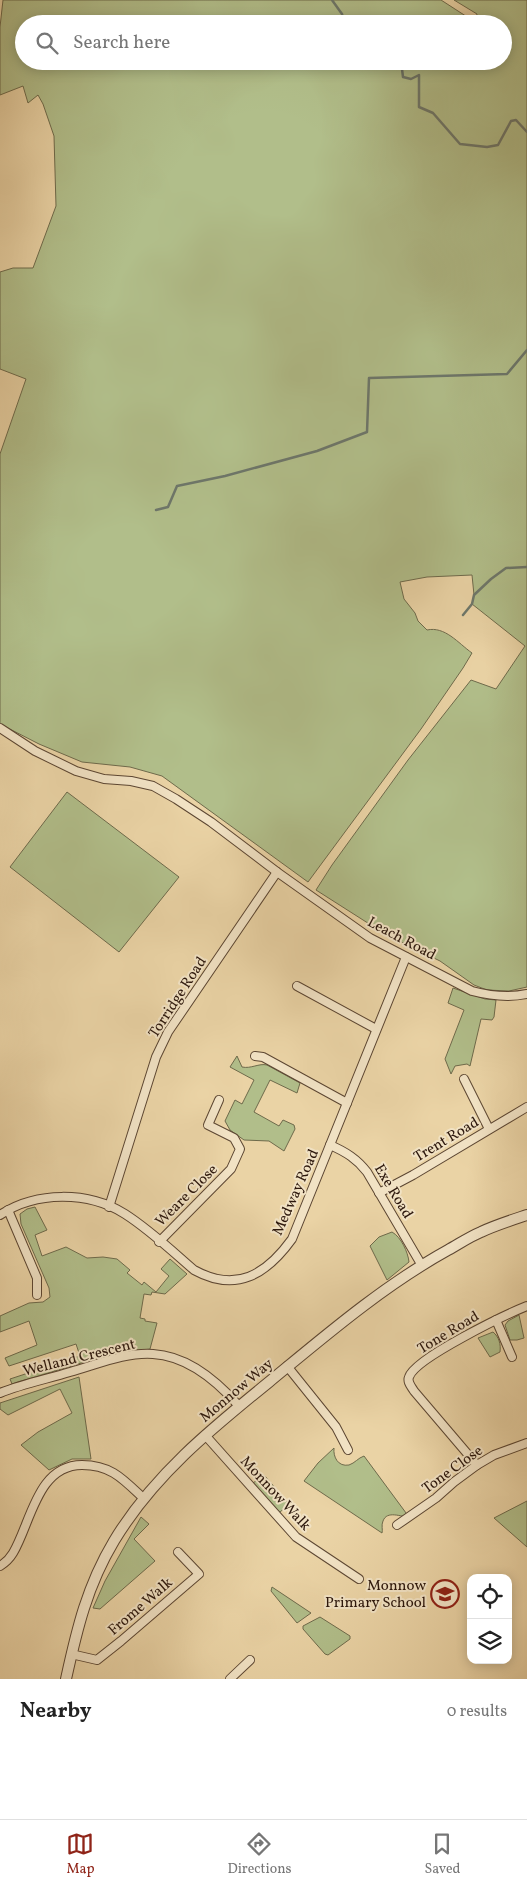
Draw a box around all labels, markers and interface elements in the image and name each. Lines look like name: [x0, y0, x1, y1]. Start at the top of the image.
search box: [15, 15, 512, 70]
icon: search: [33, 29, 61, 57]
text: Search here: [73, 30, 170, 56]
street label: Leach Road: [363, 912, 439, 966]
street label: Torridge Road: [144, 953, 212, 1042]
street label: Trent Road: [410, 1113, 483, 1168]
street label: Medway Road: [268, 1146, 325, 1239]
street label: Weare Close: [151, 1160, 223, 1232]
street label: Exe Road: [368, 1160, 417, 1223]
street label: Tone Road: [414, 1307, 484, 1360]
street label: Welland Crescent: [21, 1334, 138, 1383]
street label: Monnow Way: [196, 1354, 278, 1428]
street label: Tone Close: [418, 1441, 488, 1499]
street label: Monnow Walk: [235, 1452, 315, 1536]
street label: Frome Walk: [104, 1573, 178, 1641]
map controls: [467, 1574, 512, 1664]
button: locate: [467, 1574, 512, 1619]
place label: Monnow Primary School: [325, 1576, 426, 1614]
school or university icon: Monnow Primary School: [430, 1579, 460, 1609]
button: layers: [467, 1619, 512, 1664]
text: Nearby: [20, 1697, 91, 1726]
text: 0 results: [447, 1701, 507, 1723]
tab: Map: [66, 1830, 94, 1879]
tab: Directions: [227, 1830, 292, 1879]
tab: Saved: [424, 1830, 461, 1879]

